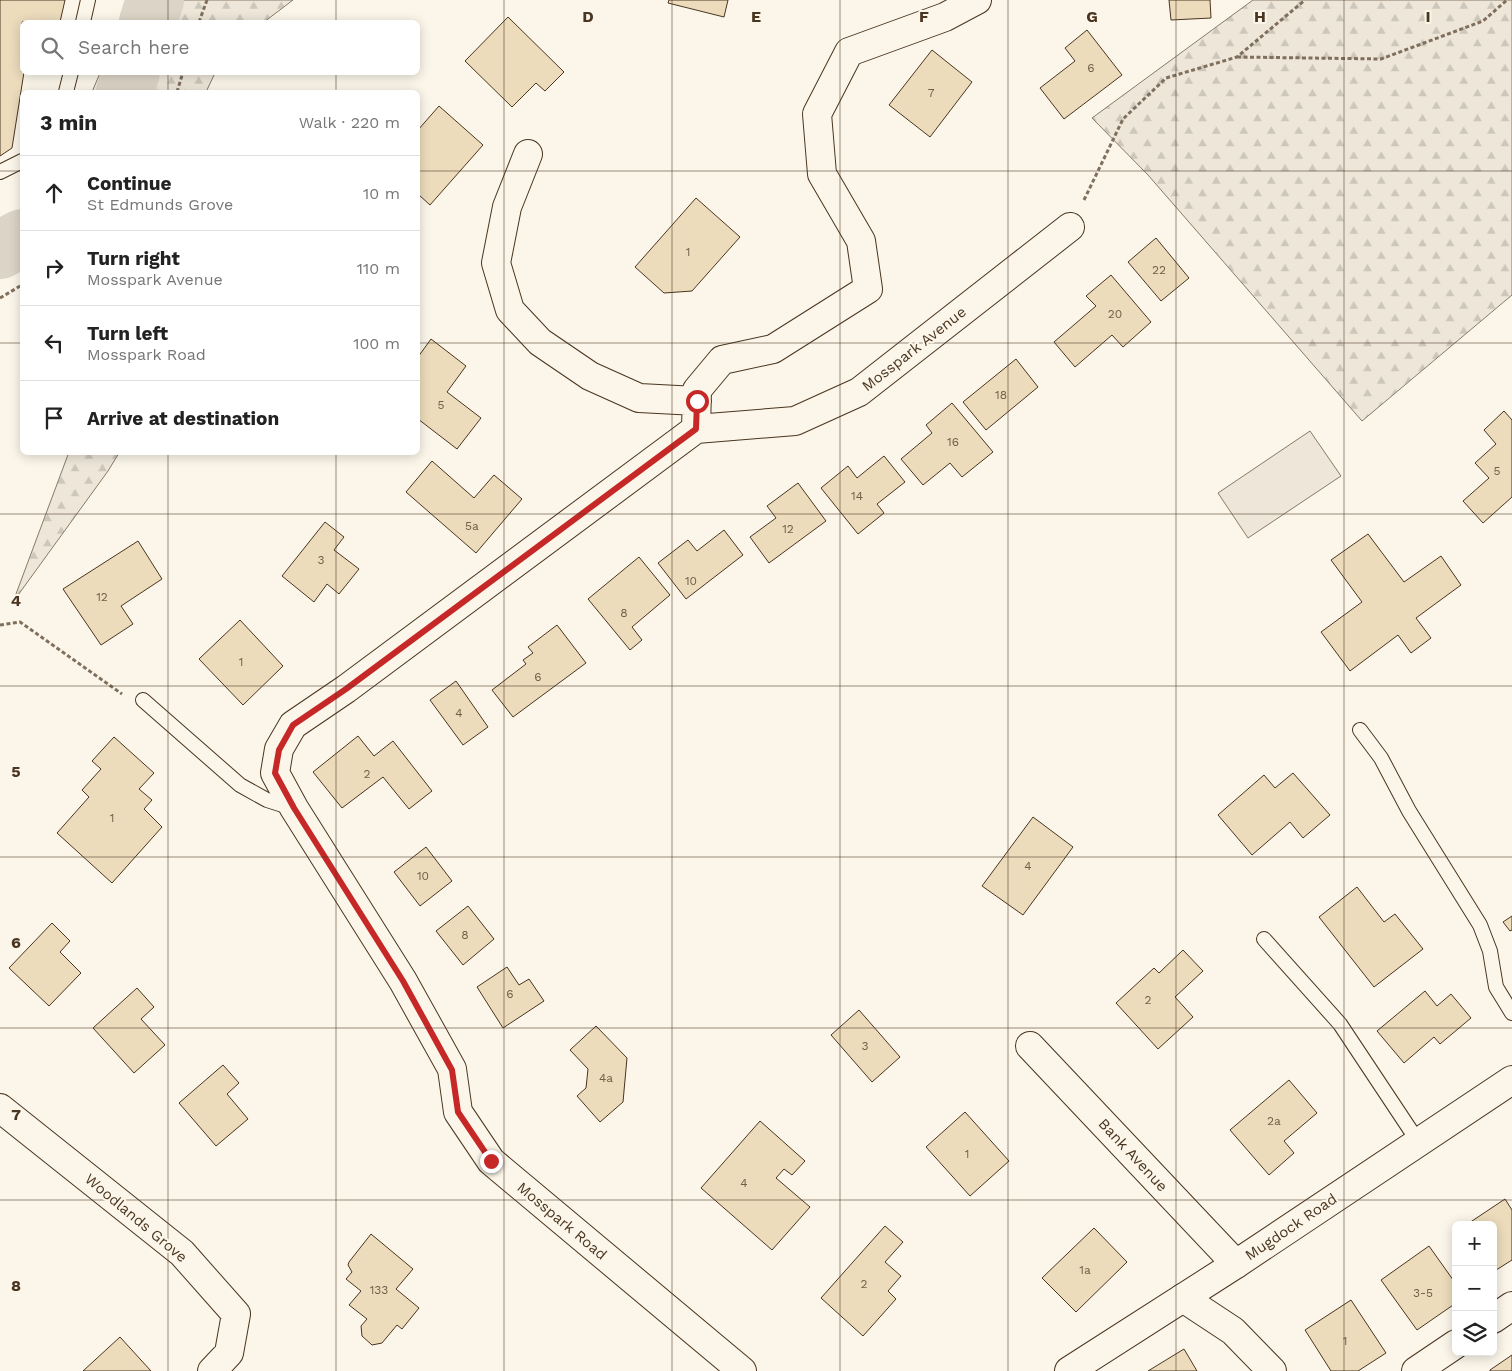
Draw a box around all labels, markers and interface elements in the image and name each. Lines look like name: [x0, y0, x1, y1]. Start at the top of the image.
text: D: [582, 7, 594, 26]
text: E: [751, 7, 761, 26]
text: F: [919, 7, 929, 26]
text: G: [1086, 7, 1098, 26]
text: H: [1254, 7, 1266, 26]
text: I: [1425, 7, 1431, 26]
search box: [20, 20, 420, 75]
icon: search: [38, 34, 66, 62]
text: Search here: [78, 36, 189, 59]
house number: 6: [1087, 61, 1095, 75]
house number: 7: [928, 86, 935, 100]
text: 3 min: [40, 110, 97, 135]
text: Walk · 220 m: [299, 113, 400, 132]
text: Continue: [87, 172, 171, 195]
icon: ahead: [40, 179, 68, 207]
text: 10 m: [363, 184, 400, 203]
text: St Edmunds Grove: [87, 195, 233, 214]
house number: 1: [686, 245, 690, 259]
text: Turn right: [87, 247, 180, 270]
icon: right: [40, 254, 68, 282]
text: 110 m: [357, 259, 400, 278]
house number: 22: [1152, 263, 1166, 277]
text: Mosspark Avenue: [87, 270, 223, 289]
street label: Mosspark Avenue: [858, 303, 970, 395]
house number: 20: [1108, 307, 1122, 321]
text: Turn left: [87, 322, 168, 345]
icon: left: [40, 329, 68, 357]
text: 100 m: [353, 334, 400, 353]
text: Mosspark Road: [87, 345, 206, 364]
house number: 18: [995, 388, 1007, 402]
route start: [686, 390, 709, 413]
house number: 5: [438, 398, 445, 412]
icon: arrive: [40, 404, 68, 432]
text: Arrive at destination: [87, 407, 279, 430]
house number: 16: [947, 435, 959, 449]
house number: 5: [1494, 464, 1501, 478]
house number: 14: [851, 489, 863, 503]
house number: 5a: [465, 519, 479, 533]
house number: 12: [782, 522, 794, 536]
house number: 3: [318, 553, 325, 567]
house number: 10: [685, 574, 697, 588]
house number: 12: [96, 590, 108, 604]
text: 4: [11, 591, 21, 610]
house number: 8: [620, 606, 628, 620]
house number: 1: [239, 655, 243, 669]
house number: 6: [534, 670, 542, 684]
house number: 4: [455, 706, 463, 720]
text: 5: [11, 762, 21, 781]
house number: 2: [364, 767, 371, 781]
house number: 1: [110, 811, 114, 825]
house number: 4: [1024, 859, 1032, 873]
house number: 10: [417, 869, 429, 883]
house number: 8: [461, 928, 469, 942]
text: 6: [11, 933, 21, 952]
house number: 6: [506, 987, 514, 1001]
house number: 2: [1145, 993, 1152, 1007]
house number: 3: [862, 1039, 869, 1053]
house number: 4a: [599, 1071, 613, 1085]
text: 7: [11, 1105, 21, 1124]
house number: 2a: [1267, 1114, 1281, 1128]
street label: Bank Avenue: [1095, 1115, 1171, 1195]
house number: 1: [965, 1147, 969, 1161]
route end: [480, 1150, 503, 1173]
street label: Woodlands Grove: [81, 1170, 191, 1266]
house number: 4: [740, 1176, 748, 1190]
street label: Mosspark Road: [514, 1178, 610, 1264]
street label: Mugdock Road: [1242, 1190, 1340, 1264]
map controls: [1452, 1221, 1497, 1356]
button: +: [1452, 1221, 1497, 1266]
house number: 1a: [1079, 1263, 1091, 1277]
button: −: [1452, 1266, 1497, 1311]
text: 8: [11, 1276, 21, 1295]
house number: 2: [861, 1277, 868, 1291]
house number: 133: [370, 1283, 388, 1297]
house number: 3-5: [1413, 1286, 1433, 1300]
button: layers: [1452, 1311, 1497, 1356]
house number: 1: [1343, 1334, 1347, 1348]

